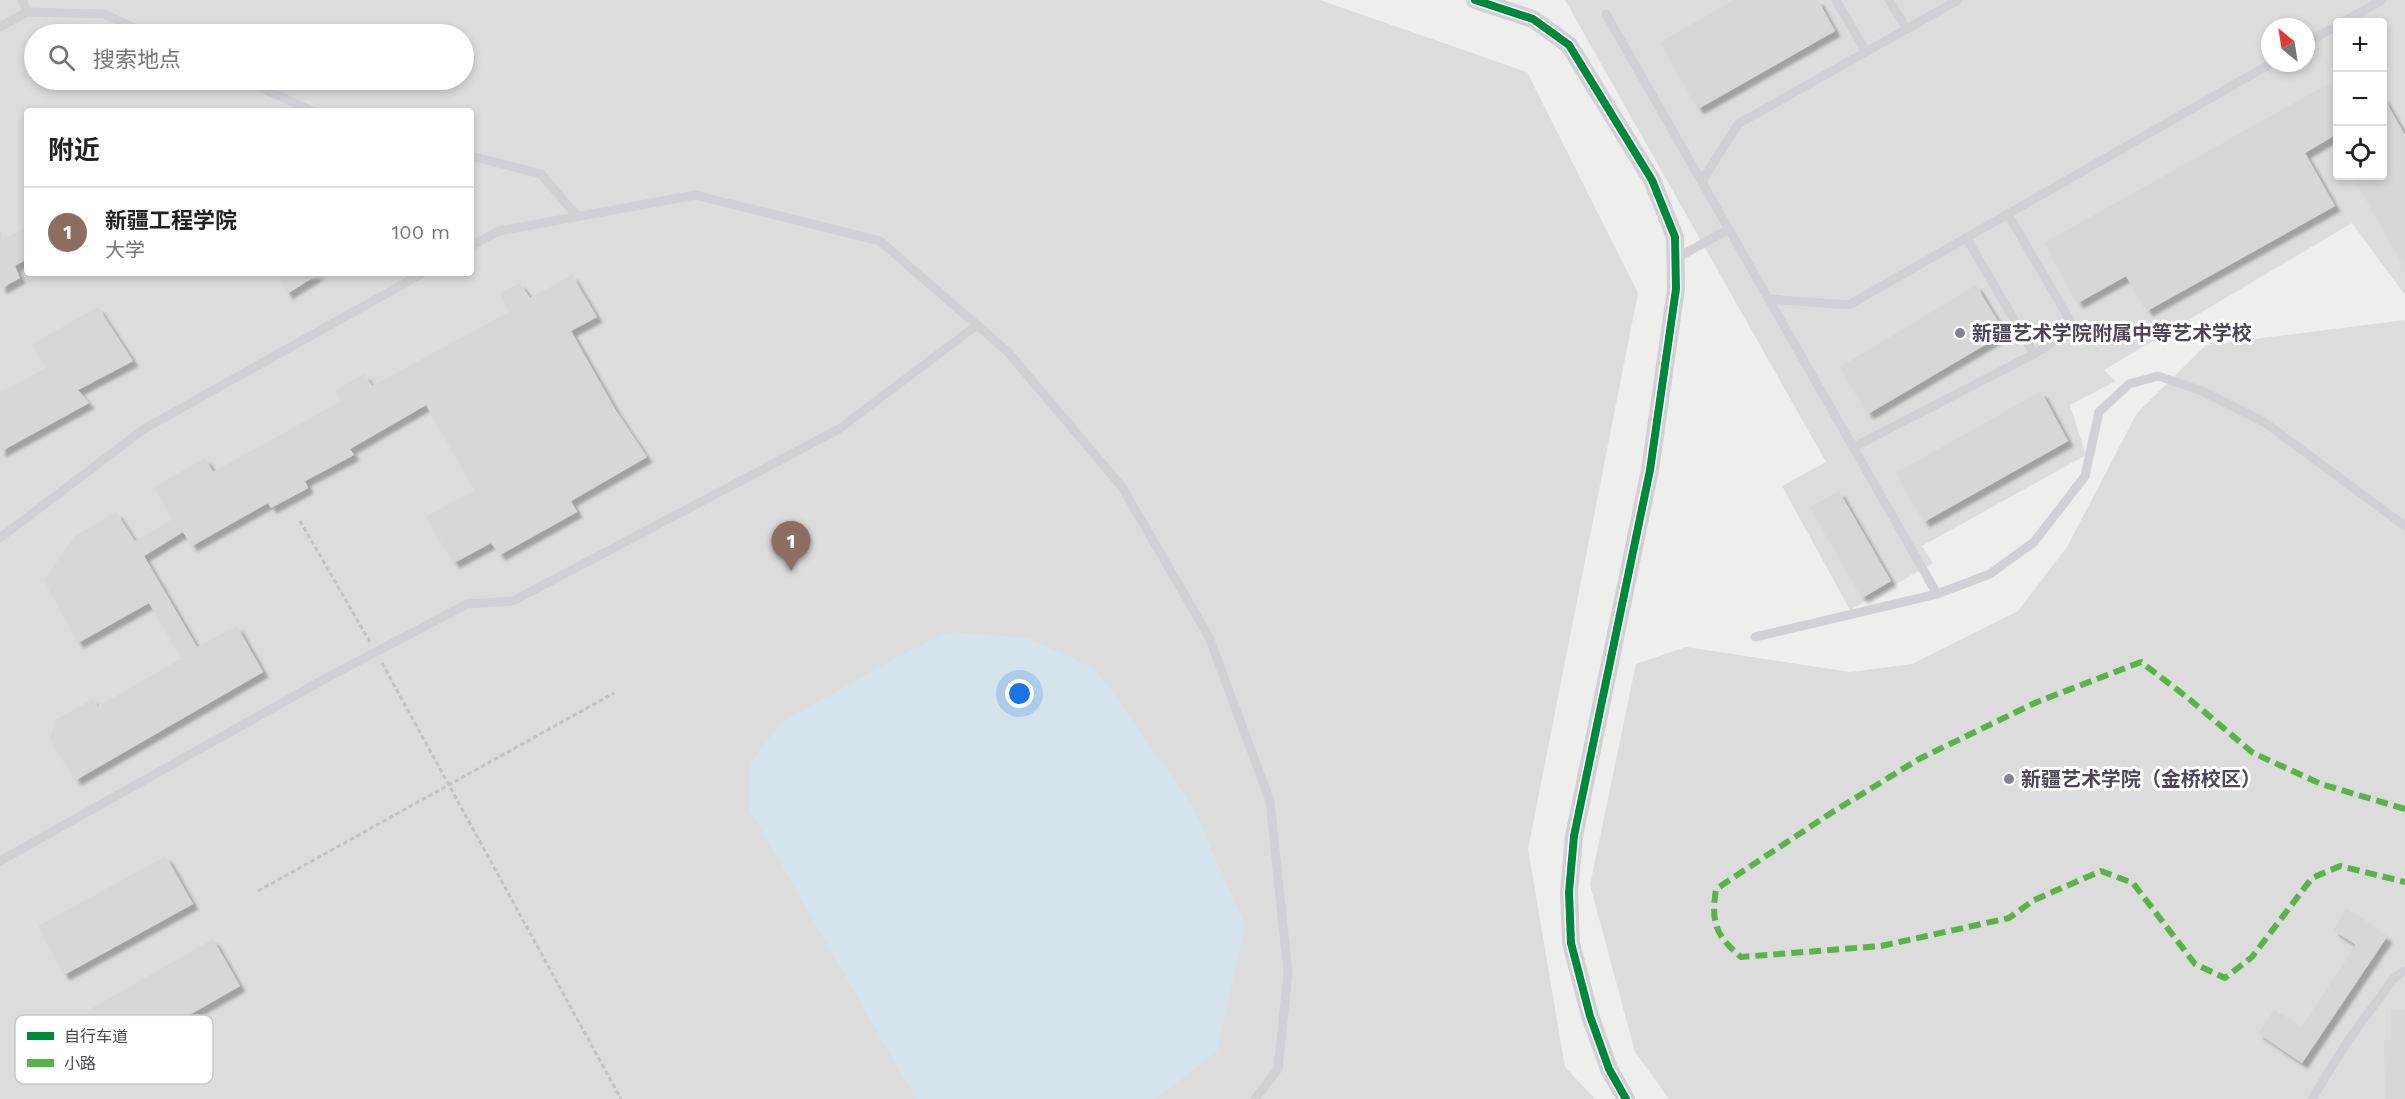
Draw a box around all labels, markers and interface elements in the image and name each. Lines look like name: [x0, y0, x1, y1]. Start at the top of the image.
north arrow: [2261, 18, 2315, 72]
map controls: [2333, 18, 2387, 180]
button: +: [2333, 18, 2387, 72]
search box: [24, 24, 474, 90]
icon: search: [45, 41, 78, 74]
text: 搜索地点: [93, 47, 181, 72]
button: −: [2333, 72, 2387, 126]
button: locate: [2333, 126, 2387, 180]
text: 附近: [48, 135, 100, 165]
text: 新疆工程学院: [105, 208, 237, 233]
text: 1: [63, 220, 72, 244]
text: 100 m: [391, 220, 450, 244]
text: 大学: [105, 238, 145, 262]
place label: 新疆艺术学院附属中等艺术学校: [1972, 321, 2252, 345]
marker: 新疆艺术学院附属中等艺术学校: [1953, 326, 1967, 340]
pin: 1: [772, 522, 810, 571]
your location: [1005, 679, 1034, 708]
place label: 新疆艺术学院（金桥校区）: [2021, 767, 2261, 791]
marker: 新疆艺术学院（金桥校区）: [2002, 772, 2016, 786]
legend: [15, 1015, 213, 1084]
text: 自行车道: [64, 1027, 128, 1046]
text: 小路: [64, 1054, 96, 1073]

